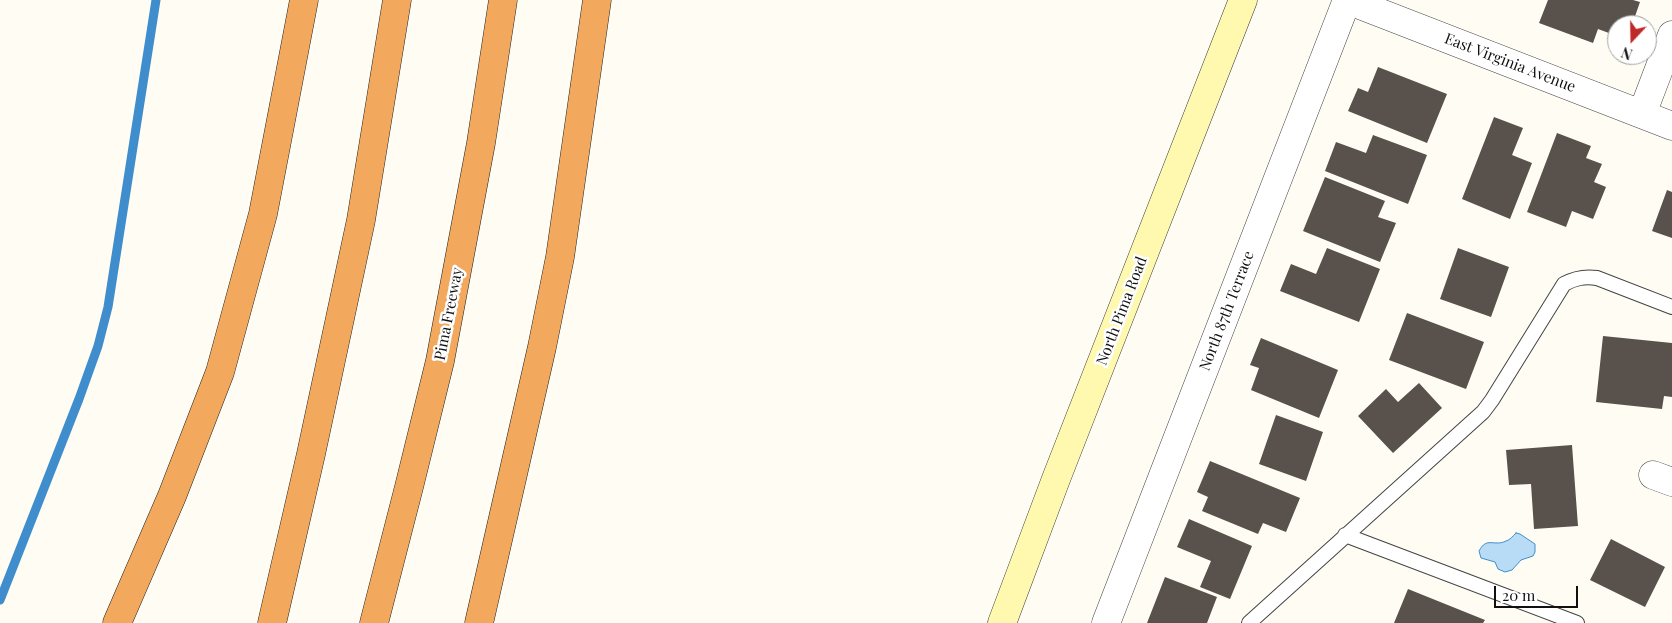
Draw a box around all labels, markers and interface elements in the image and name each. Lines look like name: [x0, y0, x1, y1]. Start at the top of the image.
north arrow: [1607, 15, 1657, 65]
street label: East Virginia Avenue: [1442, 30, 1578, 96]
text: N: [1619, 43, 1635, 64]
street label: North 87th Terrace: [1196, 249, 1258, 373]
street label: North Pima Road: [1093, 254, 1151, 368]
street label: Pima Freeway: [431, 266, 467, 362]
scale bar: [1497, 576, 1581, 608]
text: 20 m: [1502, 585, 1535, 605]

